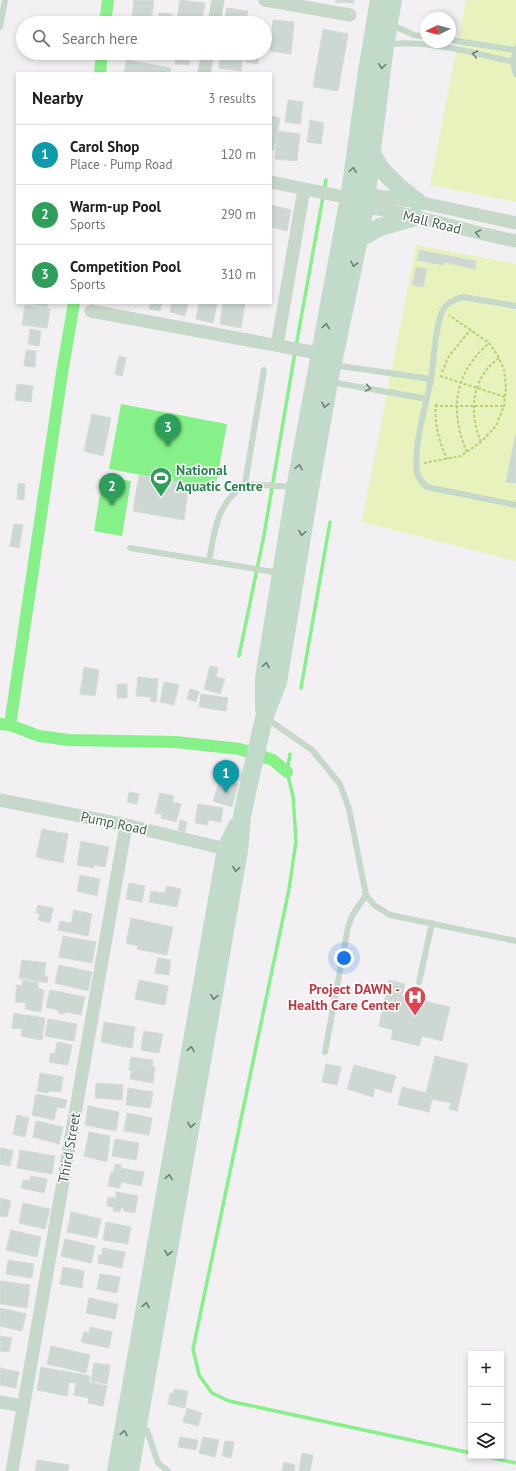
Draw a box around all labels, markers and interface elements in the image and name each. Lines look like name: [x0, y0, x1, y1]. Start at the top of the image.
north arrow: [420, 12, 456, 48]
search box: [16, 16, 272, 60]
icon: search: [30, 27, 52, 49]
text: Search here: [62, 29, 138, 48]
one-way arrow: [472, 50, 478, 59]
one-way arrow: [378, 63, 387, 69]
text: Nearby: [32, 87, 83, 109]
text: 3 results: [208, 90, 256, 107]
text: Carol Shop: [70, 137, 139, 156]
text: 1: [41, 146, 49, 163]
text: 120 m: [221, 146, 256, 163]
text: Place · Pump Road: [70, 156, 173, 173]
one-way arrow: [348, 167, 357, 173]
text: Warm-up Pool: [70, 197, 161, 216]
text: 2: [41, 206, 49, 223]
text: 290 m: [221, 206, 256, 223]
street label: Mall Road: [401, 206, 463, 238]
text: Sports: [70, 216, 106, 233]
one-way arrow: [475, 229, 482, 238]
text: Competition Pool: [70, 257, 181, 276]
one-way arrow: [351, 261, 359, 267]
text: 3: [41, 266, 49, 283]
text: 310 m: [221, 266, 256, 283]
text: Sports: [70, 276, 106, 293]
one-way arrow: [321, 323, 329, 329]
one-way arrow: [364, 384, 371, 392]
one-way arrow: [321, 402, 330, 408]
pin: 3: [155, 414, 181, 447]
place label: National Aquatic Centre: [176, 461, 263, 495]
one-way arrow: [294, 464, 303, 471]
sports icon: National Aquatic Centre: [148, 465, 174, 498]
pin: 2: [99, 473, 125, 506]
one-way arrow: [299, 530, 307, 536]
one-way arrow: [261, 662, 270, 668]
pin: 1: [213, 760, 239, 793]
street label: Pump Road: [79, 807, 149, 839]
one-way arrow: [232, 866, 241, 872]
your location: [334, 948, 354, 968]
place label: Project DAWN - Health Care Center: [288, 980, 400, 1014]
hospital icon: Project DAWN - Health Care Center: [402, 984, 428, 1017]
one-way arrow: [210, 994, 218, 1000]
one-way arrow: [187, 1045, 195, 1052]
street label: Third Street: [54, 1111, 84, 1185]
one-way arrow: [187, 1122, 196, 1128]
one-way arrow: [164, 1174, 173, 1180]
one-way arrow: [165, 1250, 173, 1256]
one-way arrow: [141, 1302, 150, 1308]
map controls: [468, 1351, 504, 1459]
button: +: [468, 1351, 504, 1387]
button: −: [468, 1387, 504, 1423]
button: layers: [468, 1423, 504, 1459]
one-way arrow: [119, 1430, 127, 1436]

